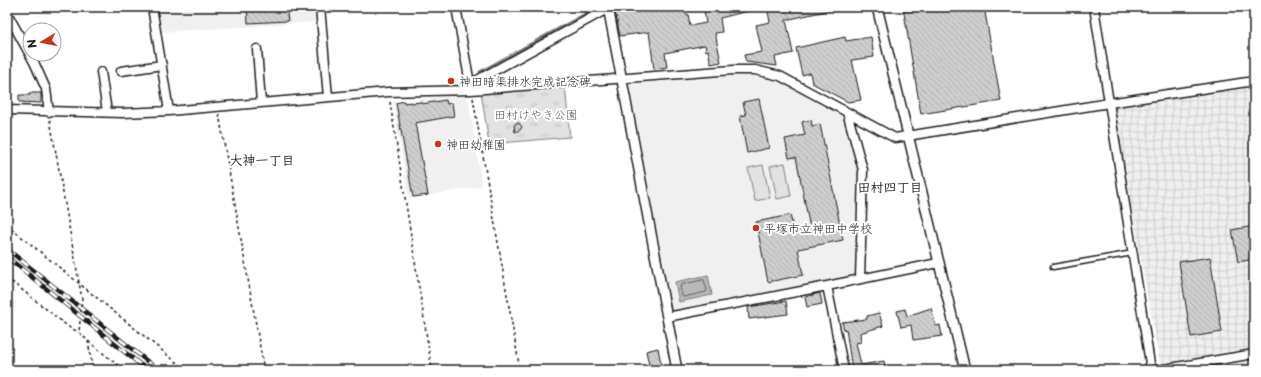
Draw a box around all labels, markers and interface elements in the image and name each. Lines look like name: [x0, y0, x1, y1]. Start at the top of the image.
north arrow: [22, 22, 62, 62]
text: N: [22, 38, 41, 50]
place label: 神田暗渠排水完成記念碑: [459, 72, 591, 90]
marker: 神田暗渠排水完成記念碑: [446, 76, 456, 86]
park label: 田村けやき公園: [494, 105, 578, 123]
place label: 神田幼稚園: [446, 135, 506, 153]
marker: 神田幼稚園: [433, 139, 443, 149]
district label: 大神一丁目: [229, 150, 295, 169]
district label: 田村四丁目: [857, 177, 923, 196]
place label: 平塚市立神田中学校: [764, 219, 872, 237]
marker: 平塚市立神田中学校: [751, 223, 761, 233]

